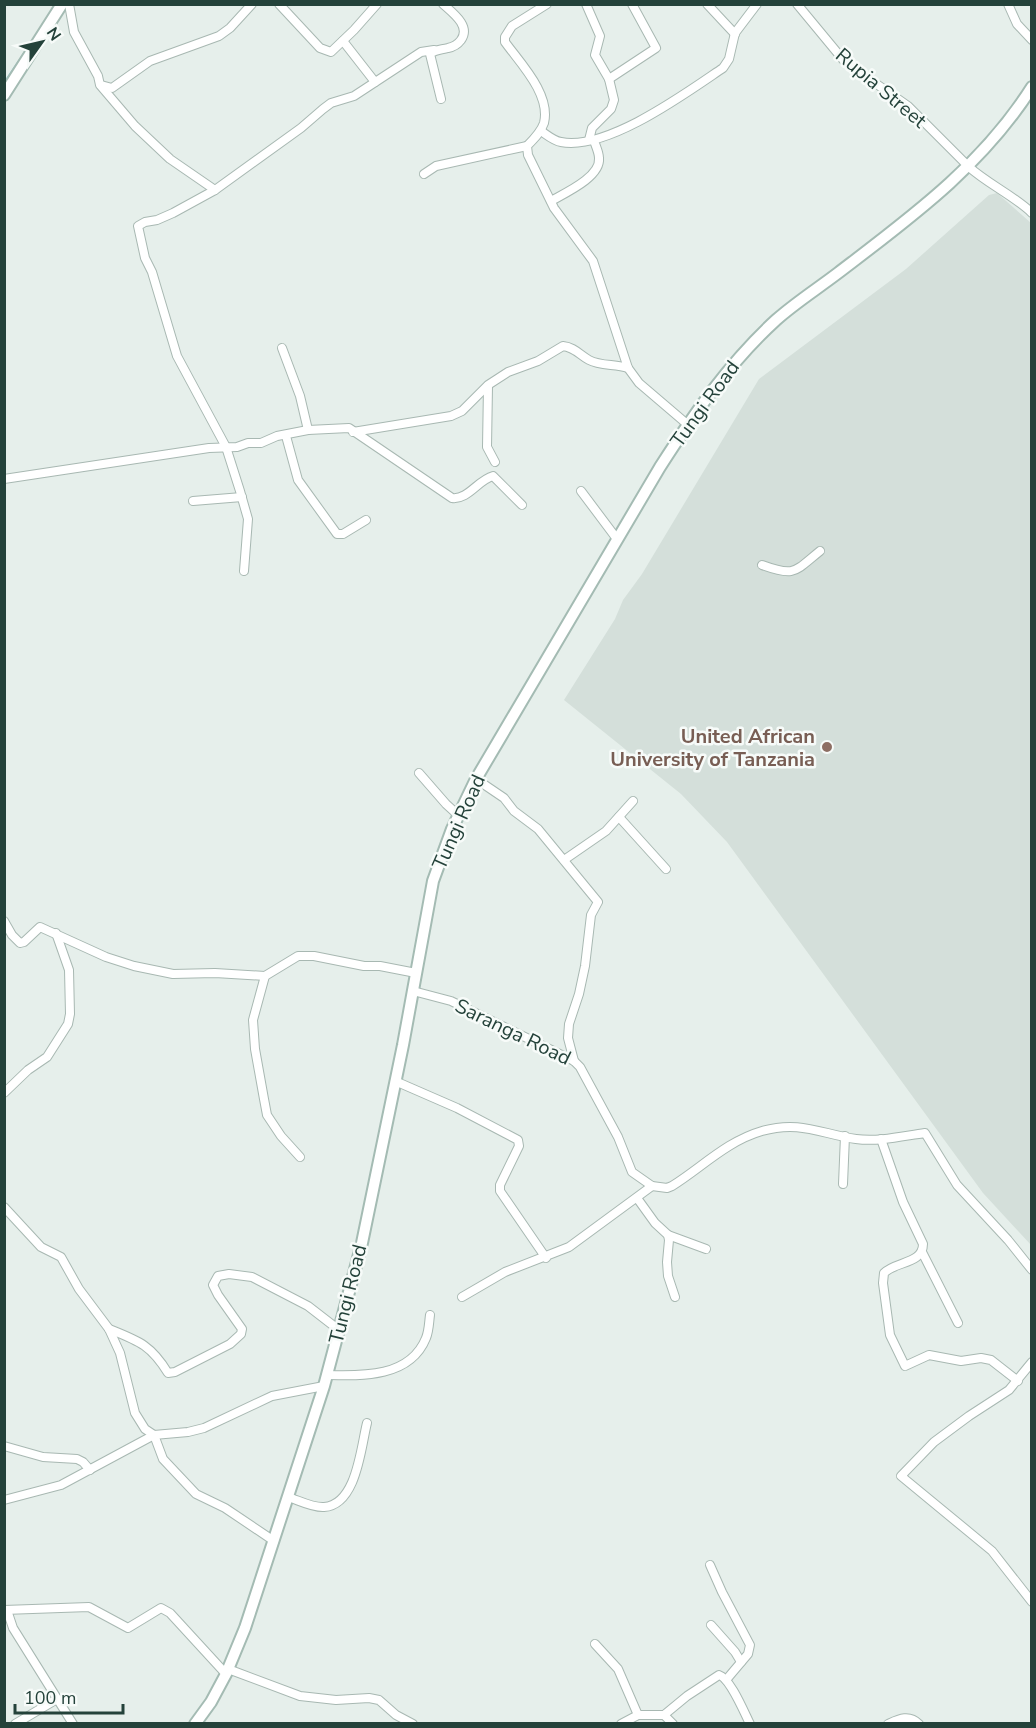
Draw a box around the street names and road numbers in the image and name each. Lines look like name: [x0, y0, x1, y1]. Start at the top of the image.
street label: Rupia Street: [830, 42, 933, 135]
street label: Tungi Road: [664, 355, 746, 453]
street label: Tungi Road: [426, 770, 492, 874]
street label: Saranga Road: [450, 992, 576, 1072]
street label: Tungi Road: [323, 1242, 373, 1346]

